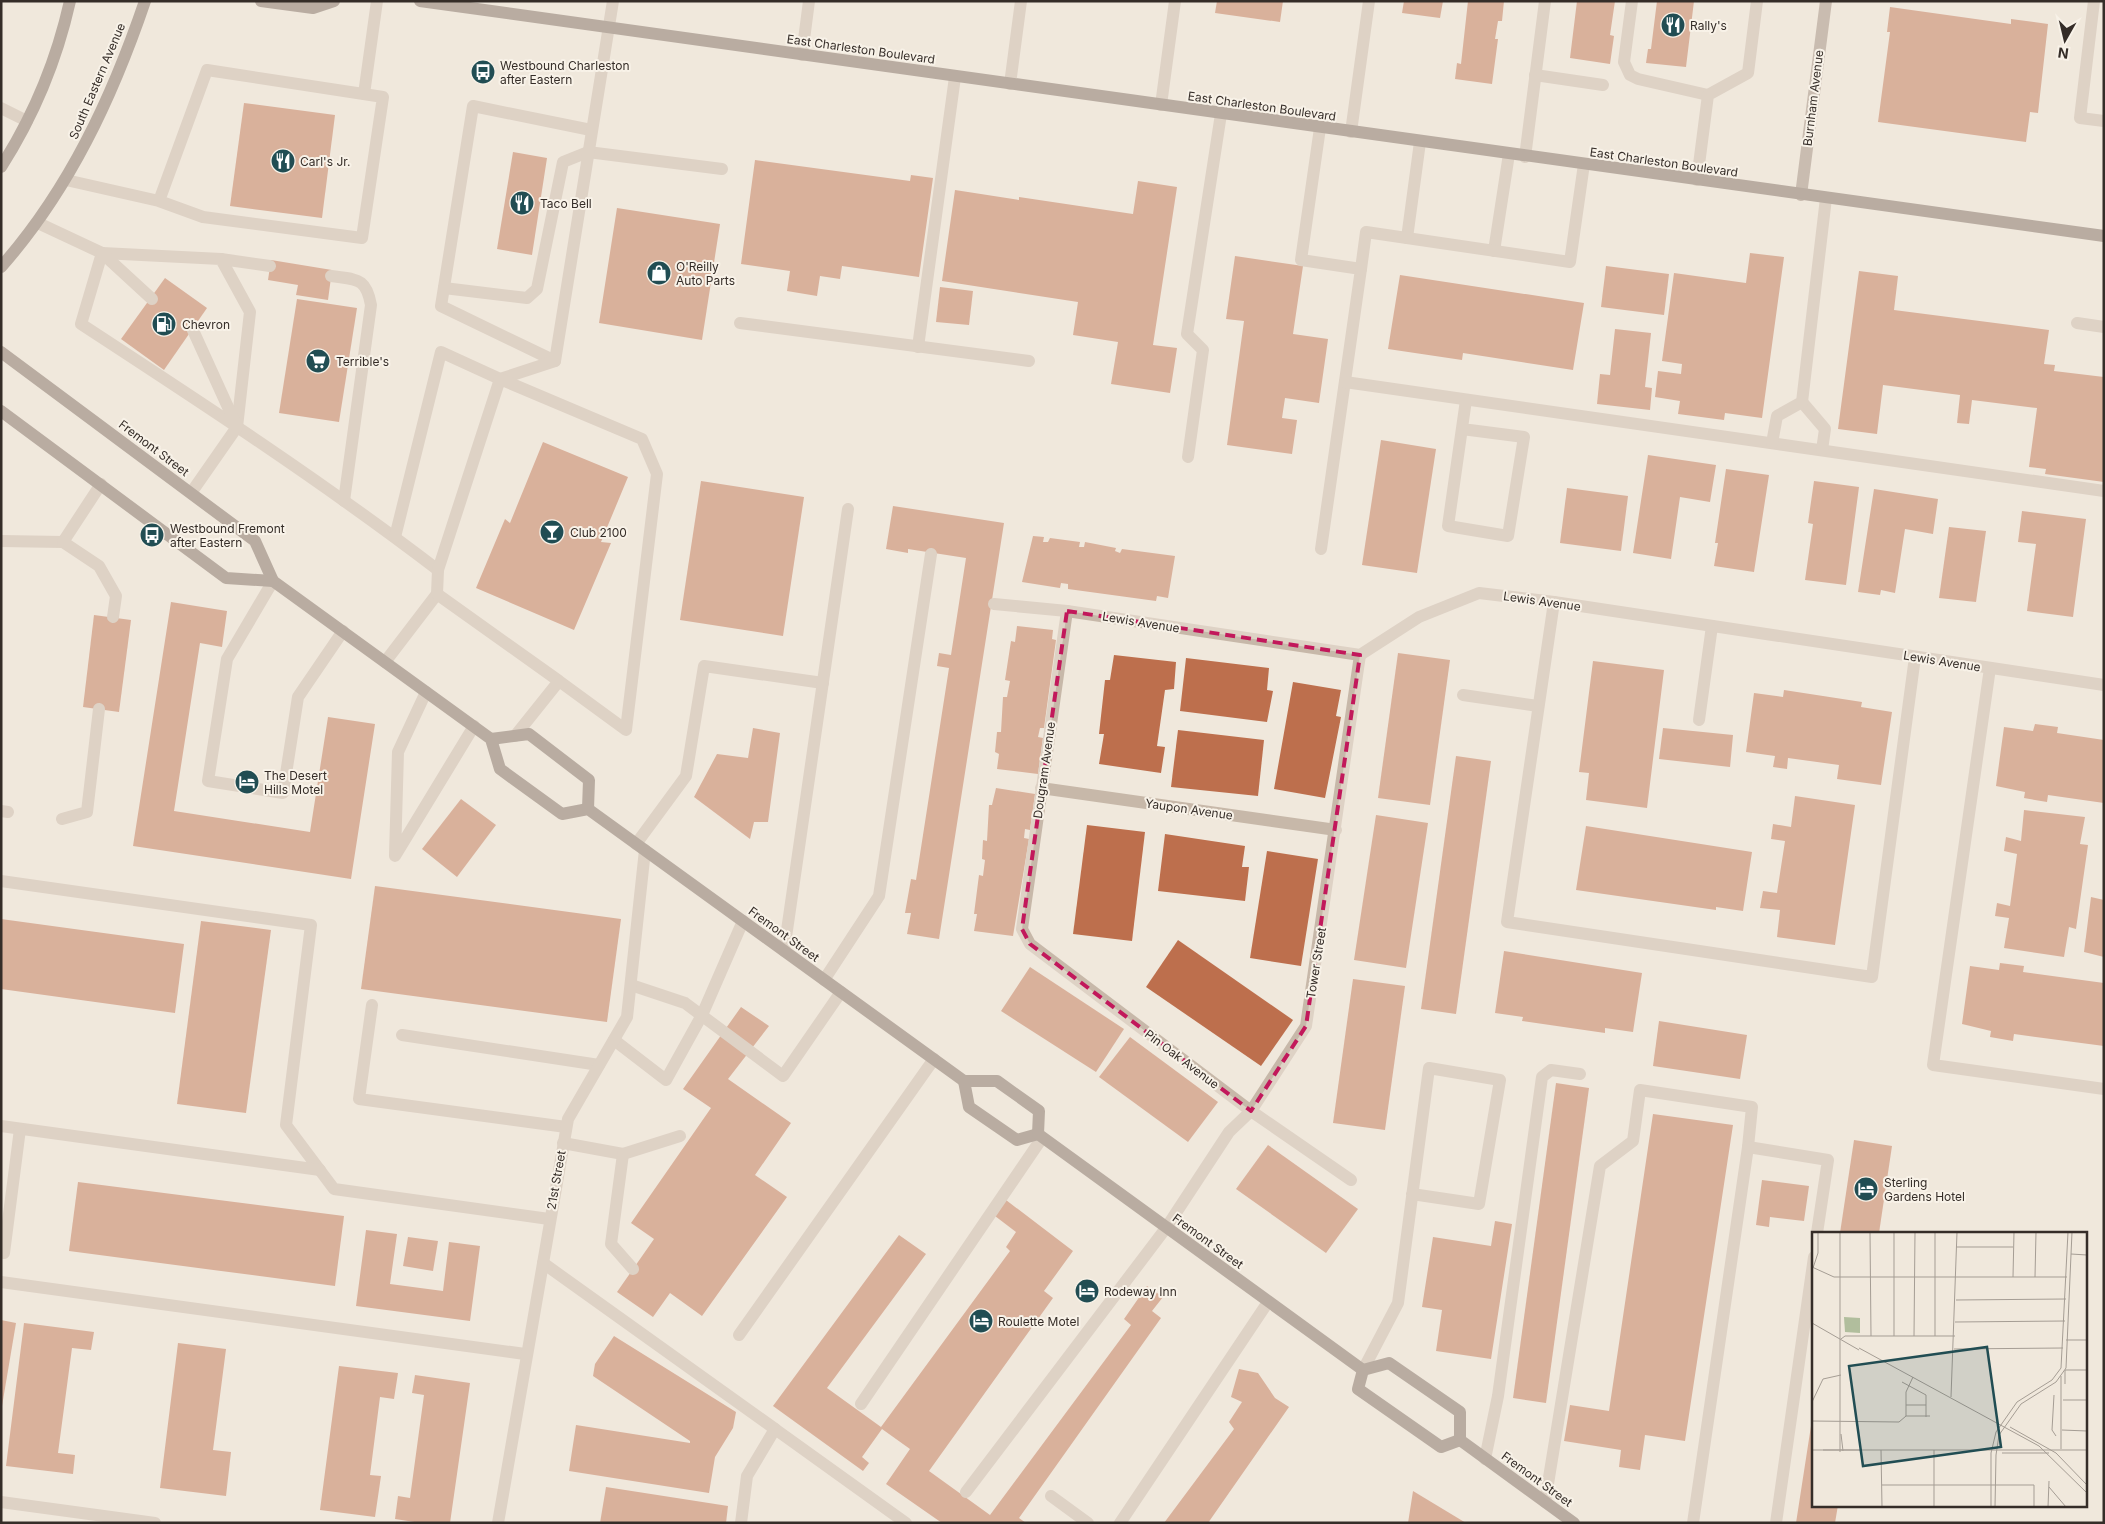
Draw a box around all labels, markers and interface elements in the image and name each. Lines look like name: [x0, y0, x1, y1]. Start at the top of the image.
restaurant icon: Rally's: [1660, 12, 1686, 38]
north arrow: [2040, 15, 2090, 65]
place label: Rally's: [1690, 18, 1727, 33]
street label: South Eastern Avenue: [66, 21, 128, 141]
street label: East Charleston Boulevard: [786, 31, 936, 67]
text: N: [2057, 44, 2070, 63]
street label: Burnham Avenue: [1800, 49, 1826, 147]
place label: Westbound Charleston after Eastern: [500, 58, 630, 87]
bus stop icon: Westbound Charleston after Eastern: [470, 59, 496, 85]
street label: East Charleston Boulevard: [1187, 88, 1337, 124]
street label: East Charleston Boulevard: [1589, 144, 1739, 180]
restaurant icon: Carl's Jr.: [270, 148, 296, 174]
place label: Carl's Jr.: [300, 154, 351, 169]
restaurant icon: Taco Bell: [509, 190, 535, 216]
place label: Taco Bell: [540, 196, 592, 211]
place label: O'Reilly Auto Parts: [676, 259, 735, 288]
shop icon: O'Reilly Auto Parts: [646, 260, 672, 286]
fuel station icon: Chevron: [151, 311, 177, 337]
place label: Chevron: [182, 317, 230, 332]
supermarket icon: Terrible's: [305, 348, 331, 374]
place label: Terrible's: [336, 354, 389, 369]
street label: Fremont Street: [116, 417, 192, 479]
bar icon: Club 2100: [539, 519, 565, 545]
place label: Westbound Fremont after Eastern: [170, 521, 285, 550]
bus stop icon: Westbound Fremont after Eastern: [139, 522, 165, 548]
place label: Club 2100: [570, 525, 627, 540]
street label: Lewis Avenue: [1502, 588, 1582, 614]
street label: Lewis Avenue: [1101, 608, 1181, 636]
street label: Lewis Avenue: [1902, 647, 1982, 675]
street label: Dougram Avenue: [1030, 721, 1058, 819]
place label: The Desert Hills Motel: [264, 768, 327, 797]
hotel icon: The Desert Hills Motel: [234, 769, 260, 795]
street label: Yaupon Avenue: [1144, 795, 1234, 823]
street label: Fremont Street: [746, 903, 822, 965]
street label: Tower Street: [1303, 926, 1329, 1000]
street label: Pin Oak Avenue: [1142, 1026, 1222, 1092]
street label: 21st Street: [543, 1149, 569, 1211]
place label: Sterling Gardens Hotel: [1884, 1175, 1965, 1204]
hotel icon: Sterling Gardens Hotel: [1853, 1176, 1879, 1202]
street label: Fremont Street: [1170, 1210, 1246, 1272]
inset map: [1812, 1232, 2088, 1506]
hotel icon: Rodeway Inn: [1074, 1278, 1100, 1304]
place label: Rodeway Inn: [1104, 1284, 1177, 1299]
hotel icon: Roulette Motel: [968, 1308, 994, 1334]
place label: Roulette Motel: [998, 1314, 1079, 1329]
street label: Fremont Street: [1499, 1448, 1575, 1510]

